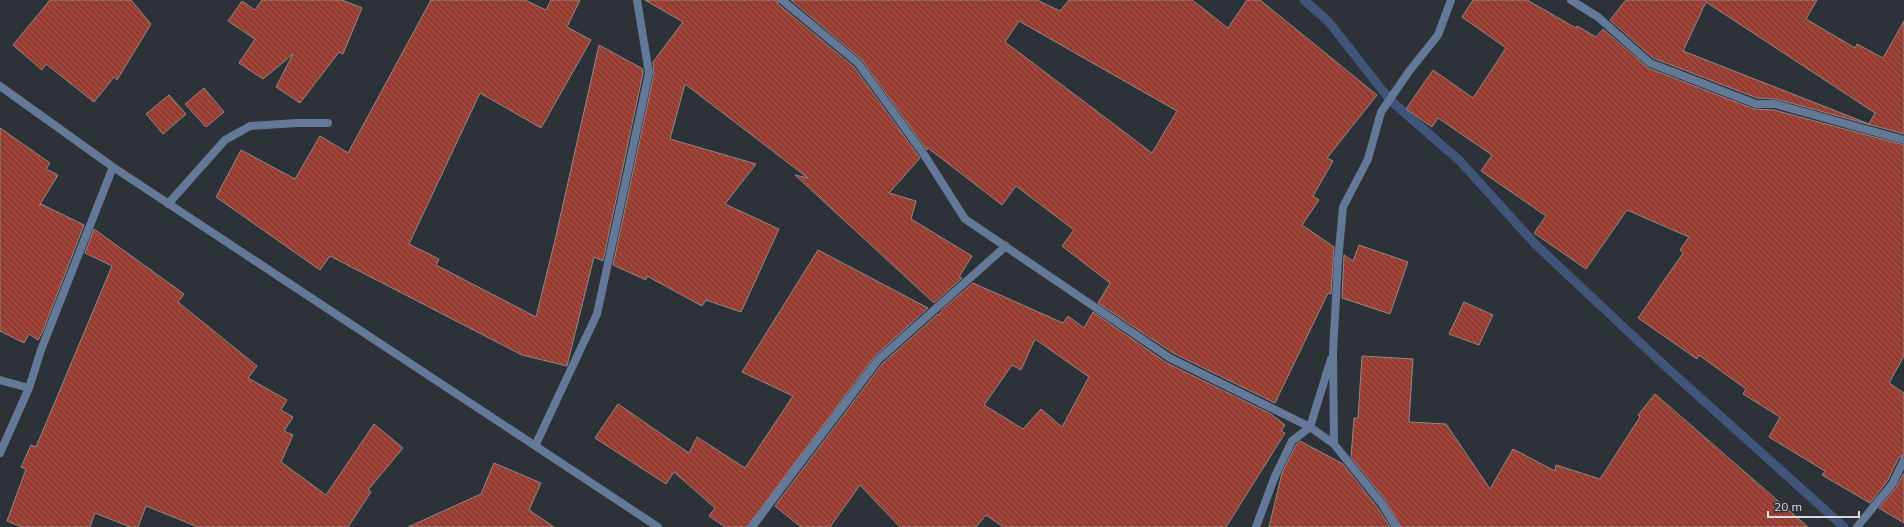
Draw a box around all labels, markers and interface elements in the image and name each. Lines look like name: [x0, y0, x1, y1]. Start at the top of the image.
scale bar: [1768, 493, 1859, 519]
text: 20 m: [1774, 499, 1802, 514]

